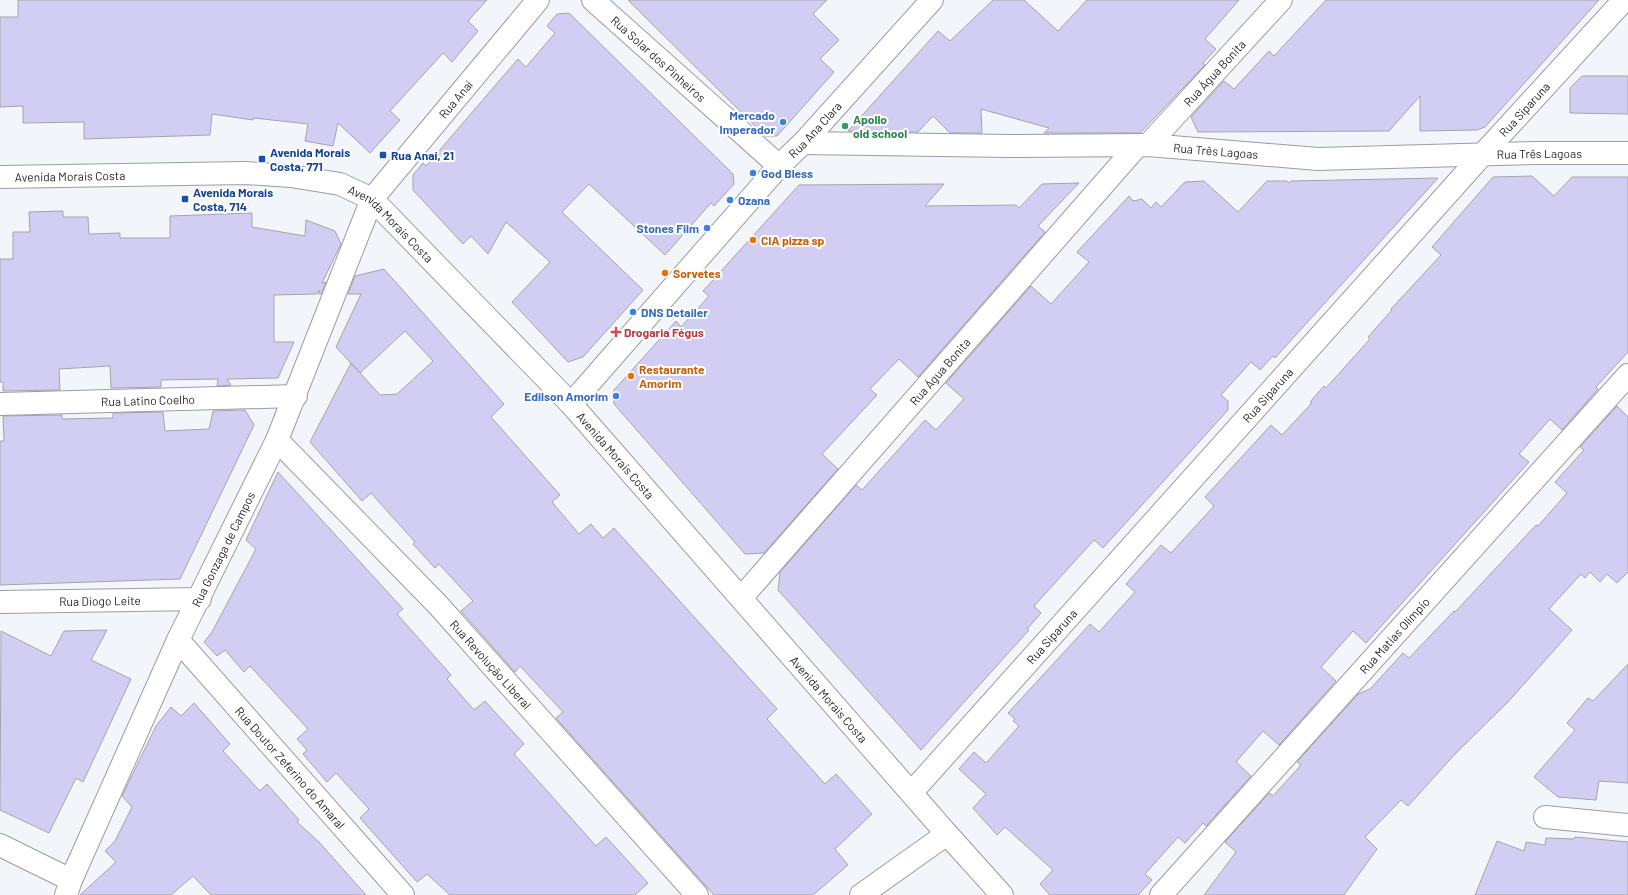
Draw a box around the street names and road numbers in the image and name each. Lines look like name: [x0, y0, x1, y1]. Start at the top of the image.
street label: Rua Solar dos Pinheiros: [608, 13, 709, 105]
street label: Rua Água Bonita: [1180, 37, 1248, 109]
street label: Rua Anaí: [436, 77, 475, 121]
street label: Rua Siparuna: [1496, 79, 1552, 139]
street label: Rua Ana Clara: [785, 99, 844, 160]
street label: Rua Três Lagoas: [1173, 140, 1259, 161]
street label: Rua Três Lagoas: [1497, 146, 1582, 161]
street label: Avenida Morais Costa: [15, 168, 125, 184]
street label: Avenida Morais Costa: [346, 182, 436, 265]
street label: Rua Água Bonita: [906, 335, 973, 408]
street label: Rua Siparuna: [1239, 365, 1296, 425]
street label: Rua Latino Coelho: [101, 392, 195, 408]
street label: Avenida Morais Costa: [574, 409, 657, 501]
street label: Rua Gonzaga de Campos: [189, 489, 257, 609]
street label: Rua Diogo Leite: [59, 593, 141, 608]
street label: Rua Matias Olímpio: [1356, 594, 1432, 676]
street label: Rua Siparuna: [1023, 606, 1079, 666]
street label: Rua Revolução Liberal: [448, 617, 534, 712]
street label: Avenida Morais Costa: [787, 653, 871, 745]
street label: Rua Doutor Zeferino do Amaral: [233, 704, 348, 831]

